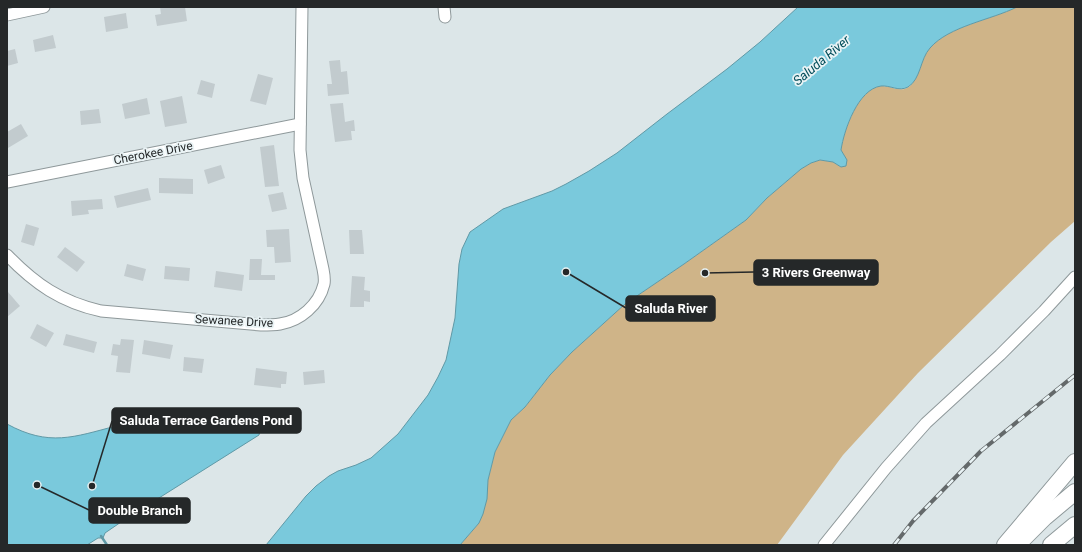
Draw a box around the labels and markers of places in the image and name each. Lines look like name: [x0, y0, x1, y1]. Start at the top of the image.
callout: 3 Rivers Greenway: [754, 260, 878, 285]
callout: Saluda River: [626, 296, 715, 321]
callout: Saluda Terrace Gardens Pond: [112, 408, 301, 433]
callout: Double Branch: [89, 498, 190, 523]

